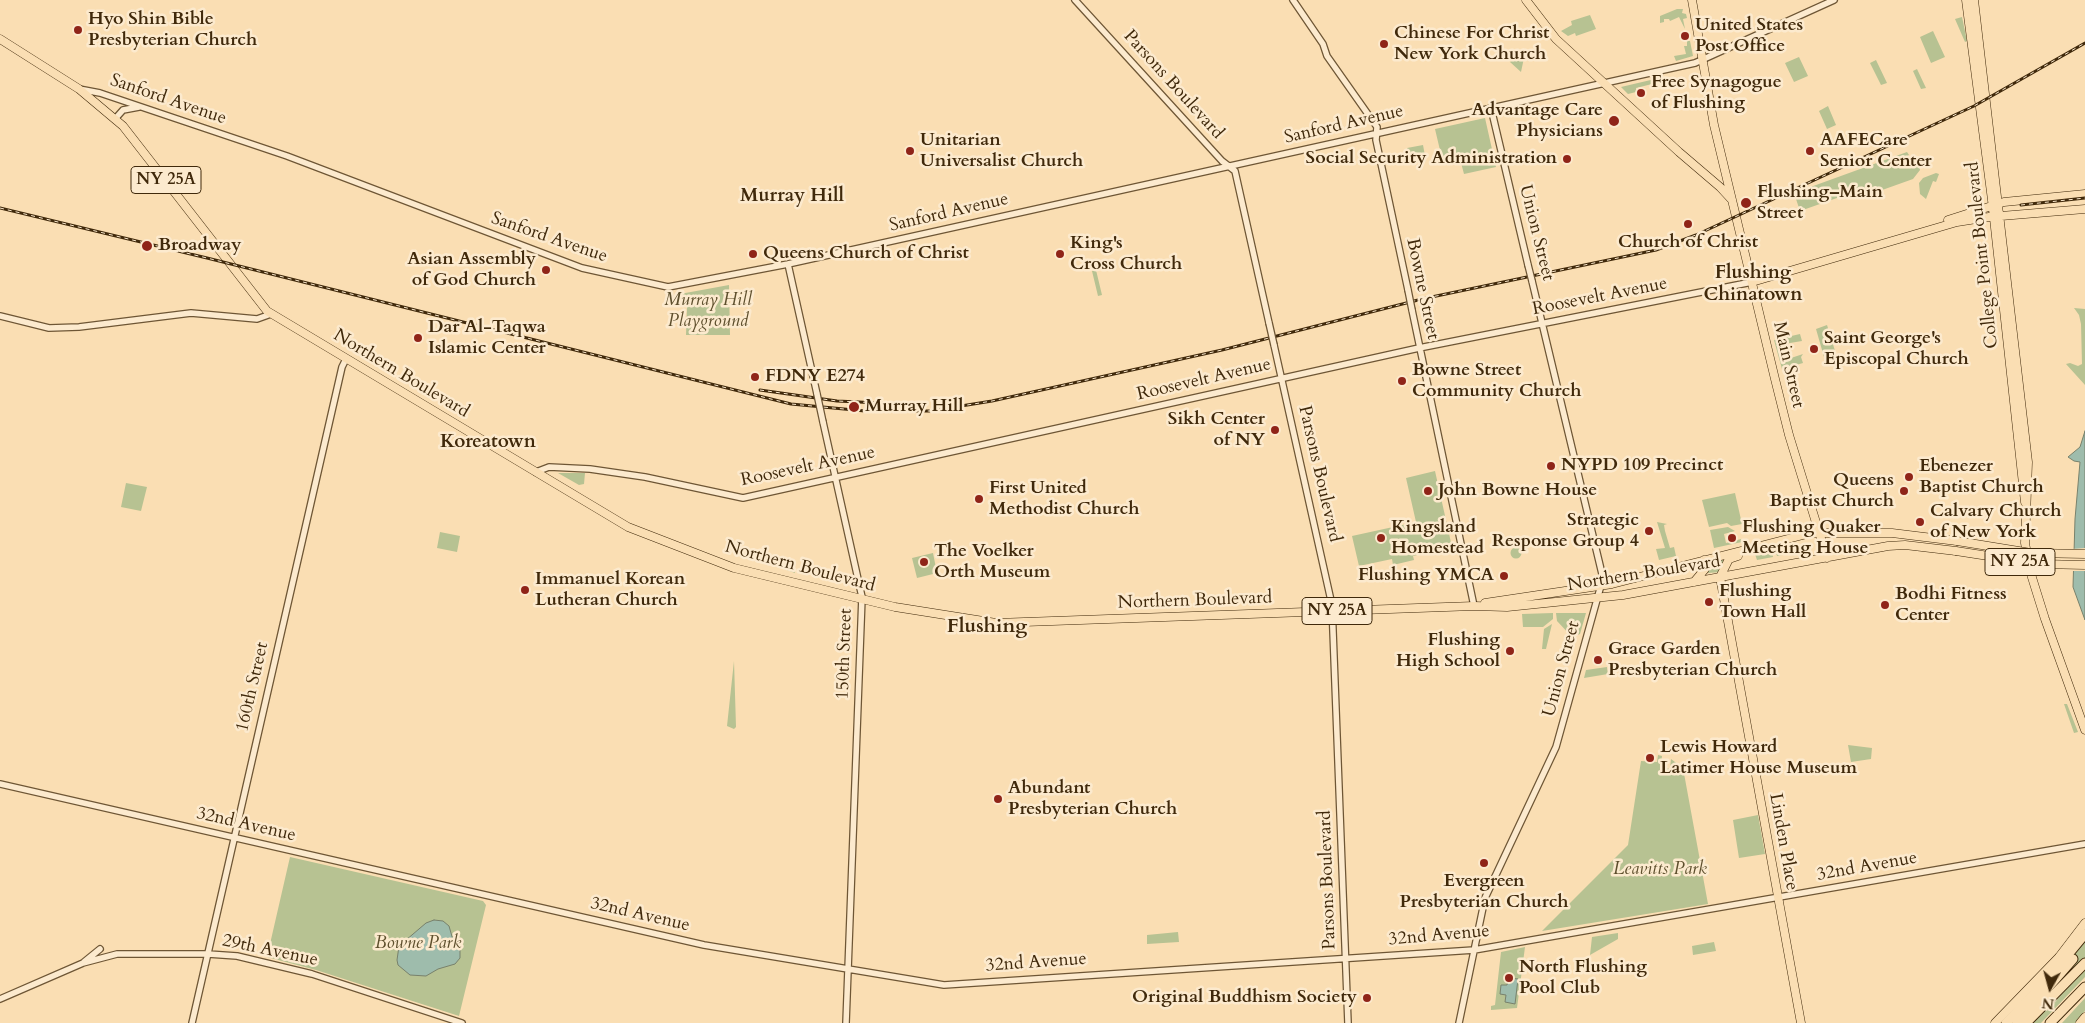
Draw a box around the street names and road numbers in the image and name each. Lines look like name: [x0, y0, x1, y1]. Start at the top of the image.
street label: Parsons Boulevard: [1118, 26, 1228, 144]
street label: Sanford Avenue: [107, 70, 229, 130]
street label: Sanford Avenue: [1282, 101, 1406, 149]
street label: College Point Boulevard: [1962, 161, 2004, 349]
road number: NY 25A: [131, 166, 201, 194]
street label: Union Street: [1514, 183, 1558, 283]
street label: Sanford Avenue: [887, 189, 1011, 237]
street label: Sanford Avenue: [488, 208, 610, 268]
street label: Bowne Street: [1401, 236, 1443, 342]
street label: Roosevelt Avenue: [1531, 273, 1669, 321]
street label: Main Street: [1768, 320, 1808, 410]
street label: Northern Boulevard: [329, 325, 473, 423]
street label: Roosevelt Avenue: [1135, 354, 1273, 406]
street label: Parsons Boulevard: [1293, 404, 1345, 544]
street label: Roosevelt Avenue: [739, 442, 877, 492]
street label: Northern Boulevard: [723, 537, 877, 597]
road number: NY 25A: [1985, 548, 2055, 576]
street label: Northern Boulevard: [1566, 551, 1722, 597]
street label: Northern Boulevard: [1117, 588, 1273, 614]
road number: NY 25A: [1302, 598, 1372, 624]
street label: 150th Street: [833, 608, 857, 700]
street label: Union Street: [1539, 619, 1585, 719]
street label: 160th Street: [232, 640, 274, 734]
street label: Linden Place: [1764, 792, 1802, 892]
street label: 32nd Avenue: [194, 803, 298, 847]
street label: Parsons Boulevard: [1315, 810, 1341, 950]
street label: 32nd Avenue: [1815, 848, 1919, 886]
street label: 32nd Avenue: [588, 893, 692, 937]
street label: 32nd Avenue: [1388, 921, 1490, 951]
street label: 29th Avenue: [220, 930, 320, 972]
street label: 32nd Avenue: [985, 949, 1087, 977]

